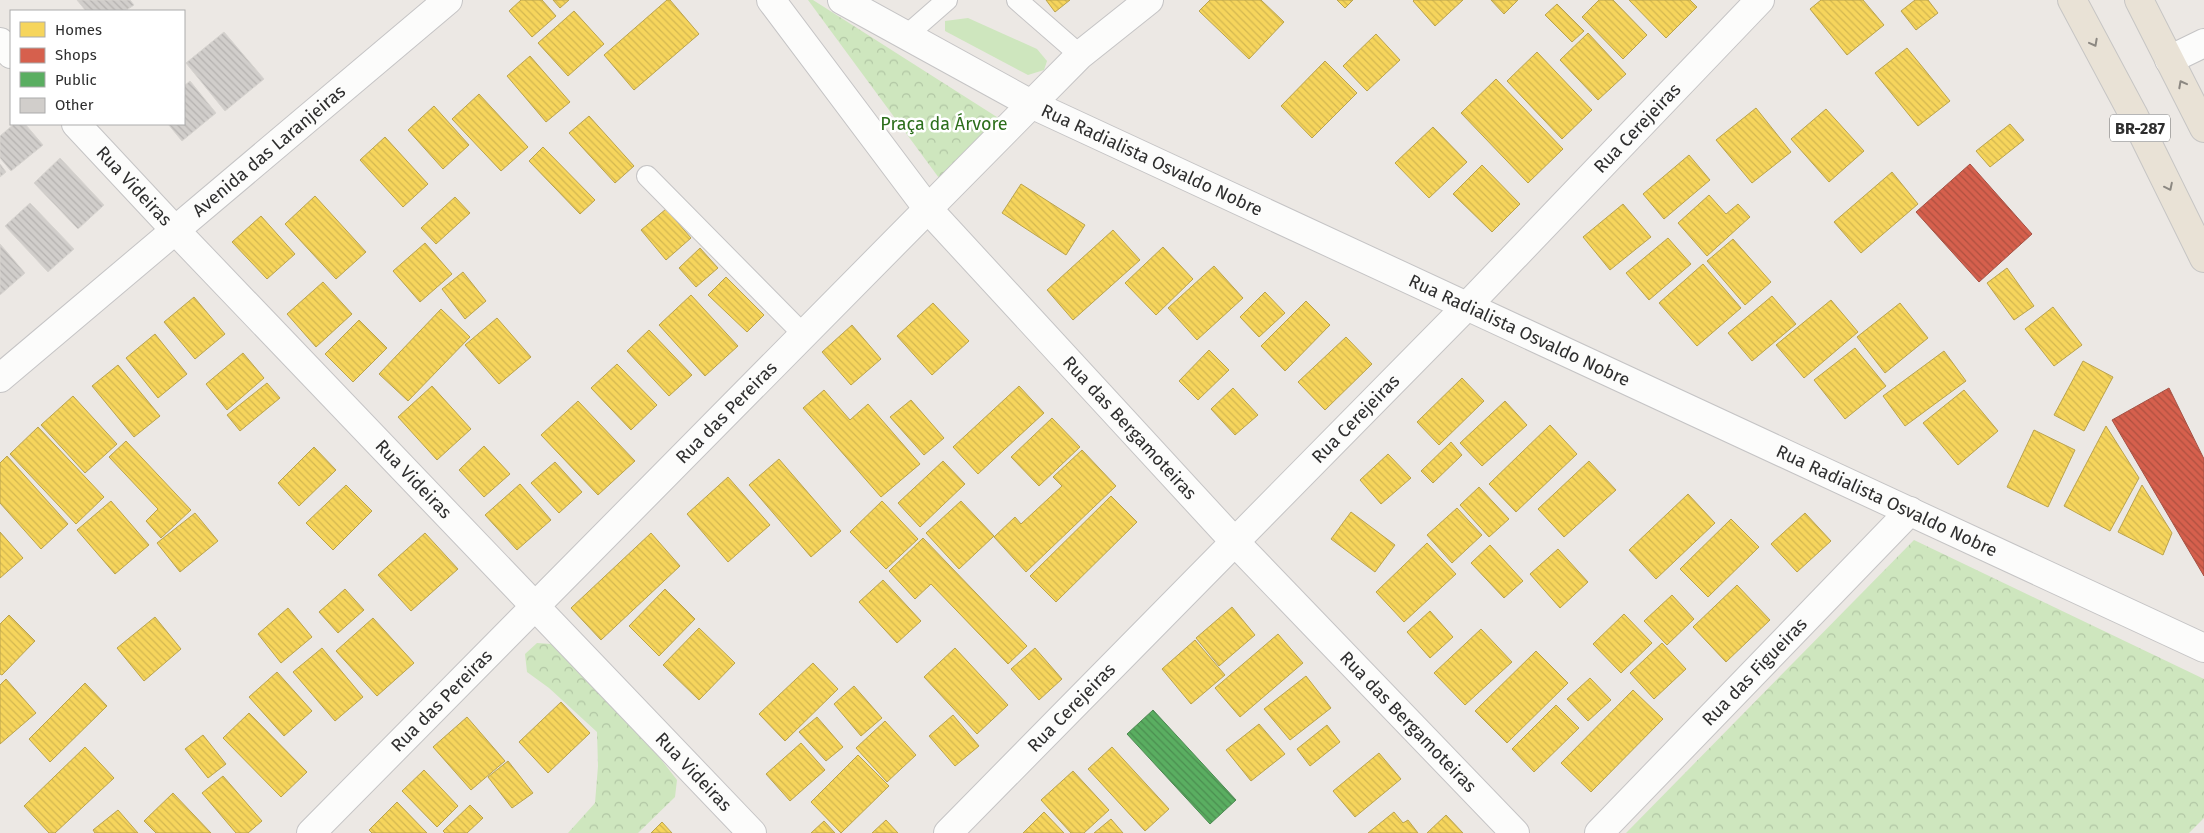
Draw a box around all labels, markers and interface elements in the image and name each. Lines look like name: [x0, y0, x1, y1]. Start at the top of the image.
legend: [10, 10, 185, 125]
text: Homes: [55, 21, 102, 39]
one-way arrow: [2088, 38, 2098, 47]
text: Shops: [55, 46, 97, 64]
text: Public: [55, 71, 97, 89]
street label: Rua Cerejeiras: [1589, 79, 1685, 178]
street label: Avenida das Laranjeiras: [188, 80, 350, 222]
one-way arrow: [2178, 80, 2188, 89]
text: Other: [55, 96, 94, 114]
street label: Rua Radialista Osvaldo Nobre: [1038, 99, 1266, 221]
park label: Praça da Árvore: [880, 112, 1008, 135]
road number: BR-287: [2110, 115, 2170, 142]
street label: Rua Videiras: [91, 142, 177, 231]
one-way arrow: [2163, 182, 2173, 191]
street label: Rua Radialista Osvaldo Nobre: [1405, 270, 1633, 391]
street label: Rua das Bergamoteiras: [1058, 352, 1201, 504]
street label: Rua das Pereiras: [671, 357, 782, 468]
street label: Rua Cerejeiras: [1307, 370, 1404, 468]
street label: Rua Videiras: [371, 435, 456, 523]
street label: Rua Radialista Osvaldo Nobre: [1773, 440, 2001, 562]
street label: Rua das Figueiras: [1697, 613, 1812, 731]
street label: Rua das Pereiras: [387, 645, 497, 756]
street label: Rua das Bergamoteiras: [1335, 647, 1481, 797]
street label: Rua Cerejeiras: [1023, 659, 1120, 757]
street label: Rua Videiras: [651, 728, 736, 816]

